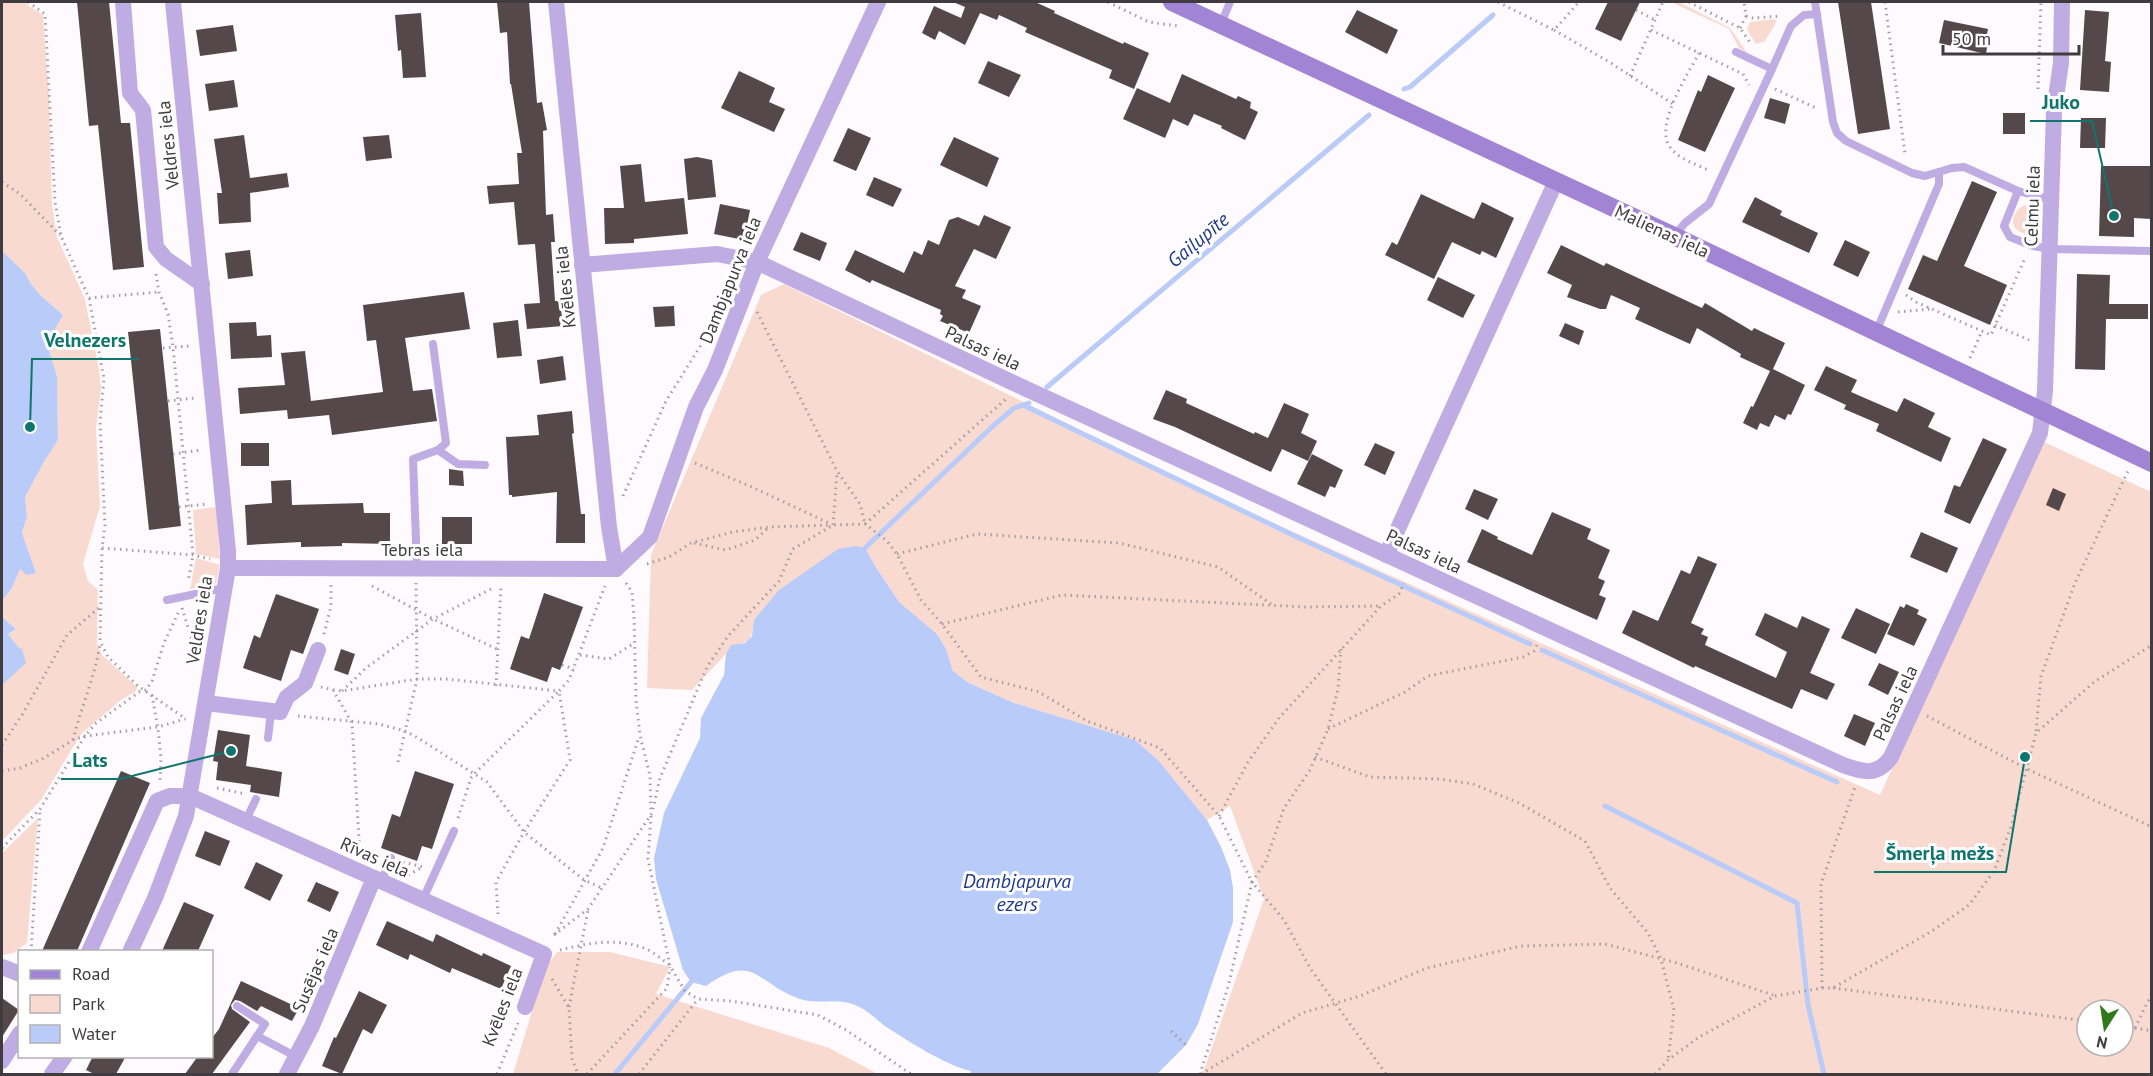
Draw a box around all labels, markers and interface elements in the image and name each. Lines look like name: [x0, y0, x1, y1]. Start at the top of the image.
scale bar: [1943, 18, 2080, 56]
text: 50 m: [1952, 27, 1991, 50]
callout: Juko: [2030, 83, 2092, 121]
text: Juko: [2041, 89, 2080, 115]
street label: Veldres iela: [152, 100, 184, 191]
street label: Celmu iela: [2019, 165, 2045, 247]
street label: Malienas iela: [1611, 199, 1713, 263]
water label: Gaiļupīte: [1162, 206, 1235, 273]
street label: Dambjapurva iela: [694, 213, 766, 347]
street label: Kvēles iela: [549, 245, 581, 329]
callout: Velnezers: [32, 321, 138, 359]
street label: Palsas iela: [942, 321, 1024, 375]
text: Velnezers: [43, 327, 126, 353]
street label: Palsas iela: [1383, 524, 1465, 578]
street label: Tebras iela: [381, 538, 463, 561]
street label: Veldres iela: [181, 574, 217, 667]
street label: Palsas iela: [1868, 662, 1922, 744]
callout: Lats: [61, 741, 120, 779]
text: Lats: [72, 747, 108, 773]
street label: Rīvas iela: [337, 832, 413, 882]
callout: Šmerļa mežs: [1874, 834, 2006, 872]
text: Šmerļa mežs: [1886, 840, 1994, 866]
water label: Dambjapurva ezers: [963, 868, 1071, 917]
street label: Susējas iela: [287, 924, 343, 1016]
legend: [18, 950, 213, 1058]
text: Road: [72, 962, 110, 985]
street label: Kvēles iela: [476, 964, 528, 1050]
text: Park: [72, 992, 105, 1015]
north arrow: [2075, 998, 2135, 1058]
text: Water: [72, 1022, 116, 1045]
text: N: [2095, 1032, 2109, 1054]

